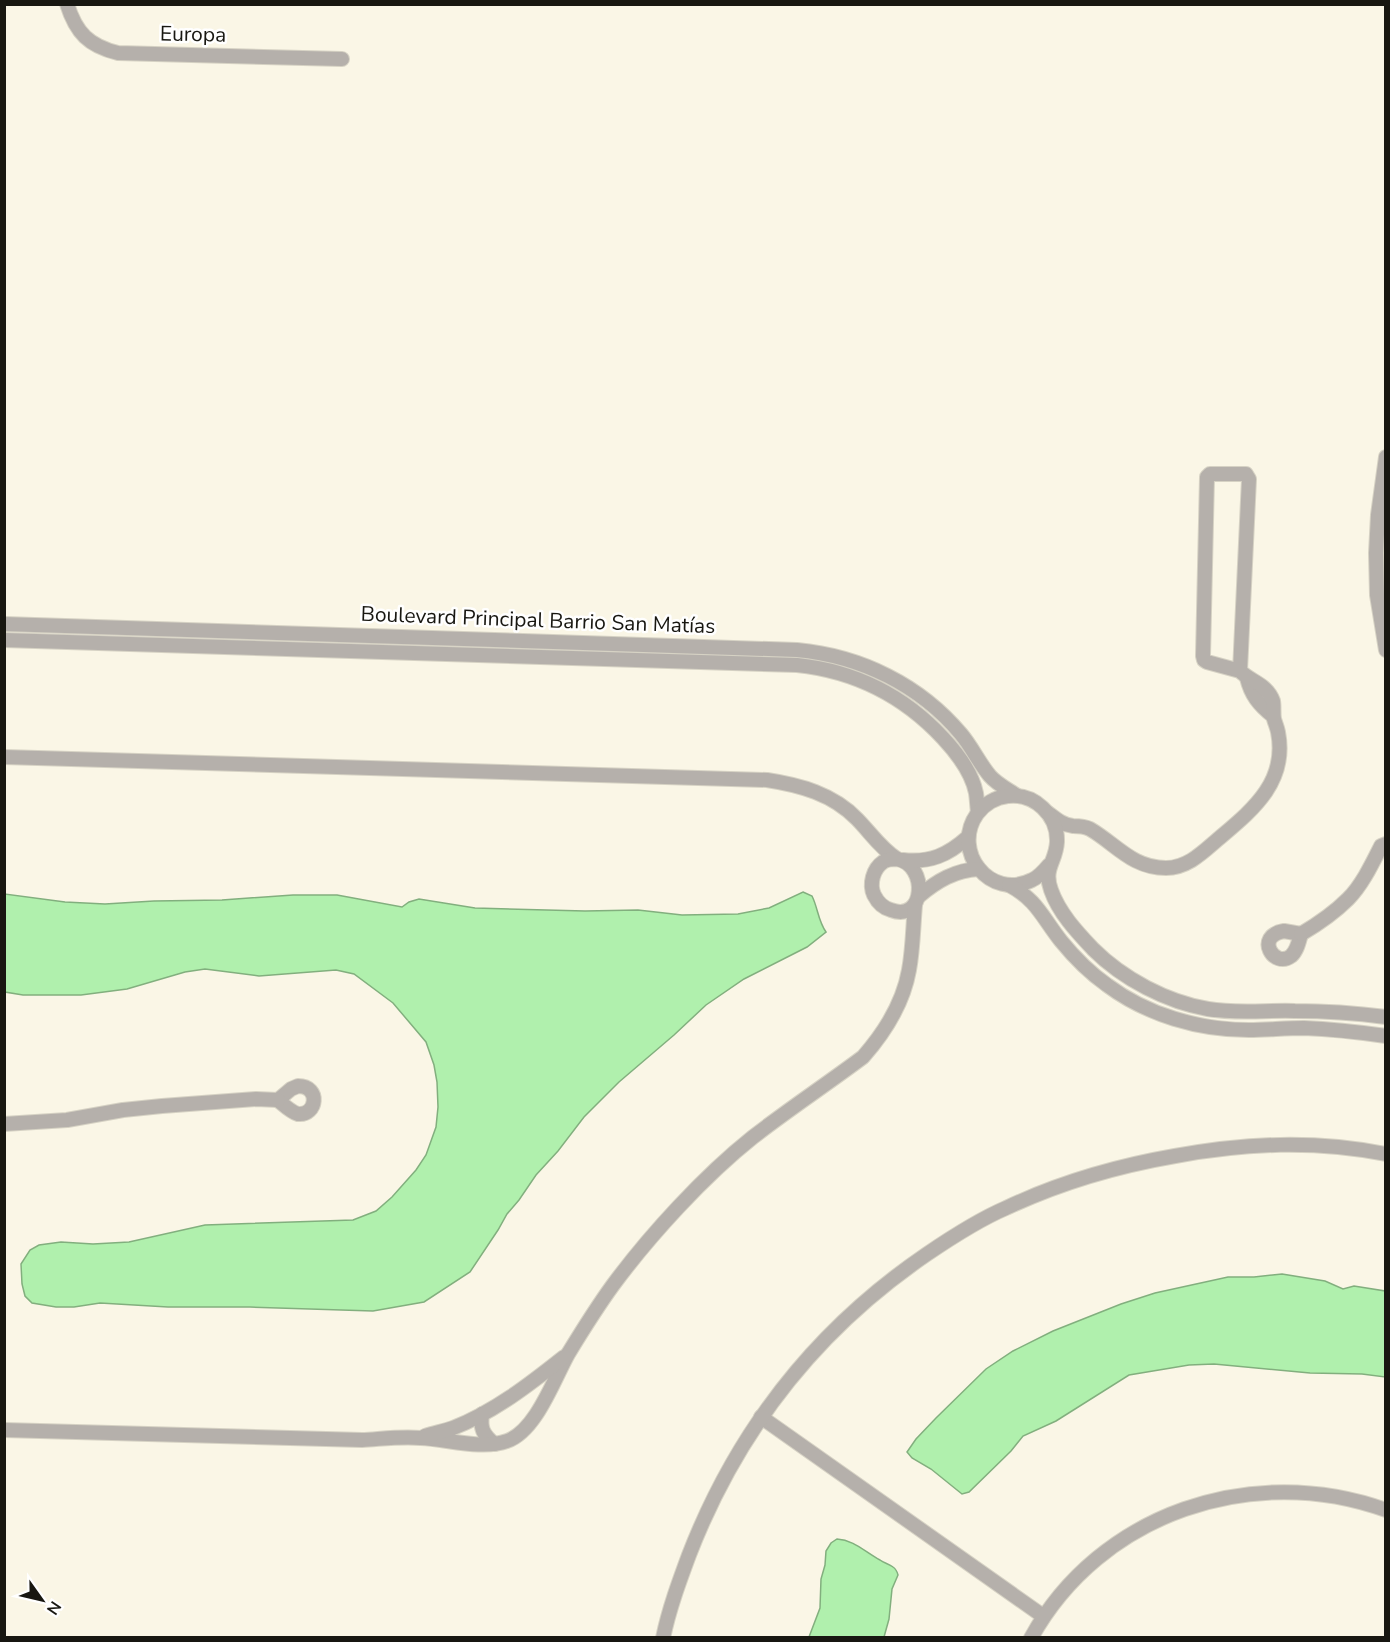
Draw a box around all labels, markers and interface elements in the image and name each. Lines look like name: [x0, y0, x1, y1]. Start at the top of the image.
street label: Europa: [160, 19, 226, 49]
street label: Boulevard Principal Barrio San Matías: [360, 600, 716, 640]
north arrow: [12, 1570, 72, 1630]
text: N: [41, 1597, 66, 1619]

